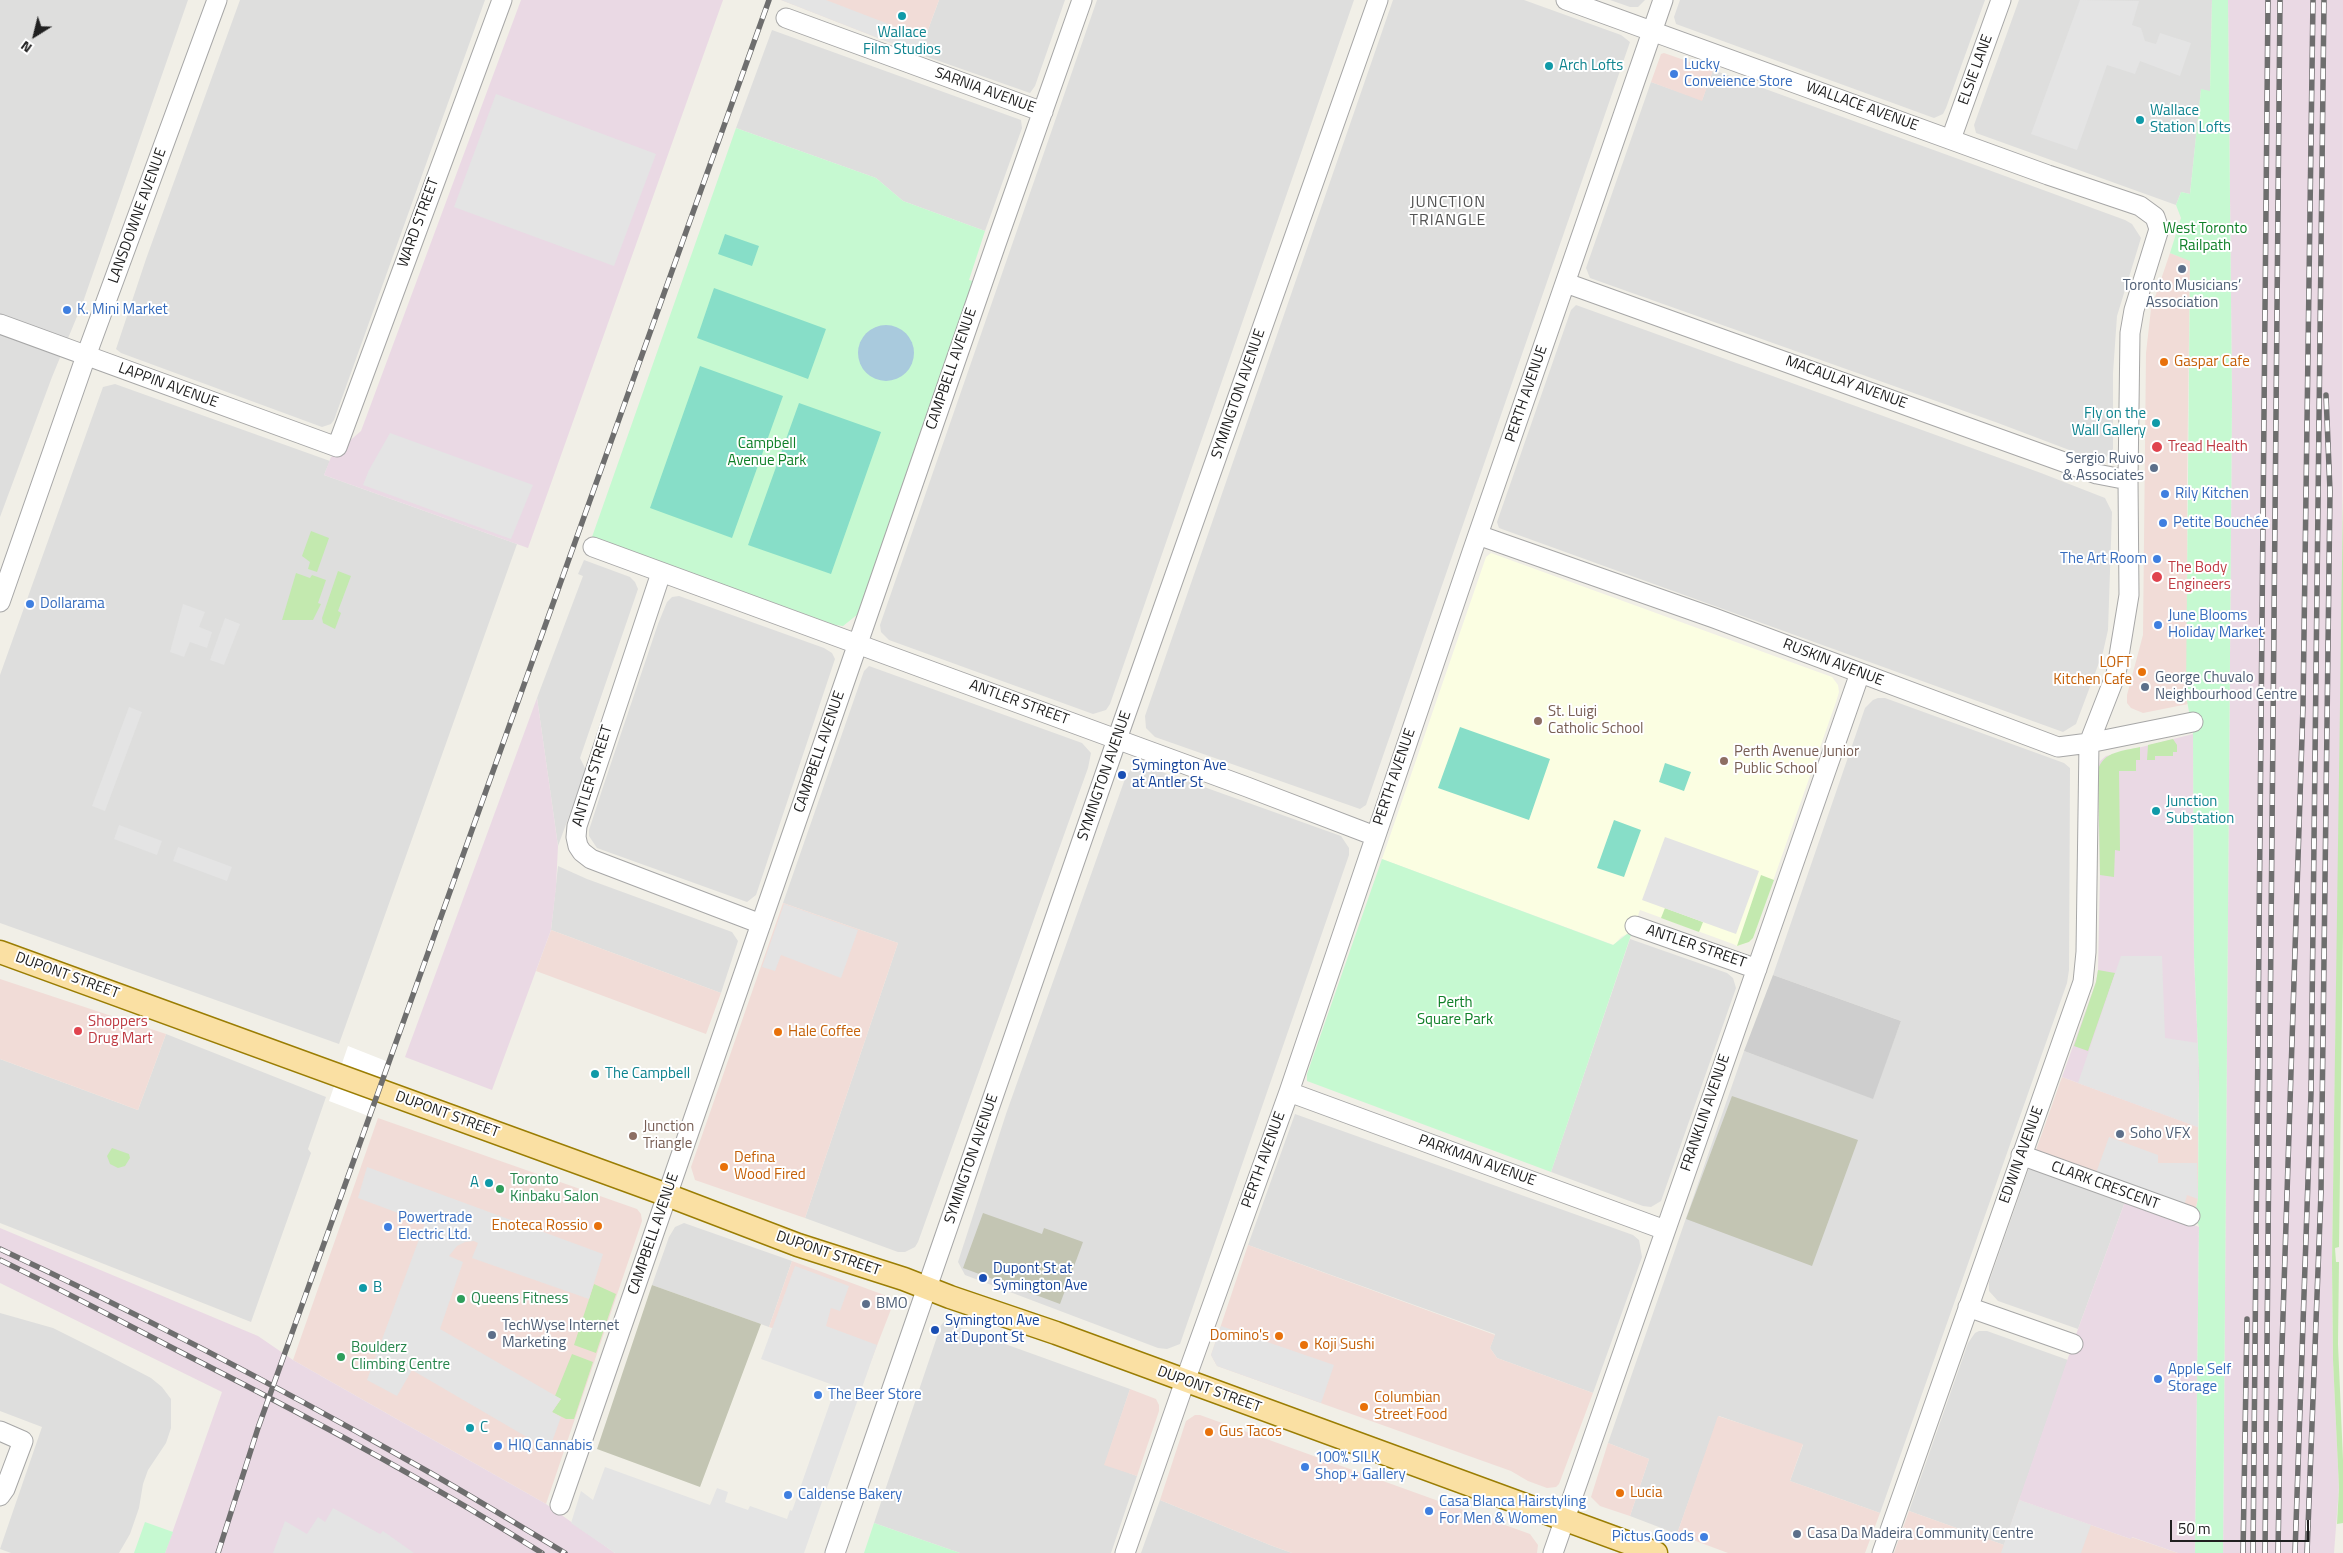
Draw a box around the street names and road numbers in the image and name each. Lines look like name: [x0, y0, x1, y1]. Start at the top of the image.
street label: ELSIE LANE: [1955, 32, 1997, 108]
street label: SARNIA AVENUE: [932, 64, 1038, 118]
street label: WALLACE AVENUE: [1803, 78, 1921, 136]
street label: LANSDOWNE AVENUE: [105, 146, 171, 286]
street label: WARD STREET: [394, 176, 444, 270]
street label: CAMPBELL AVENUE: [923, 306, 981, 432]
street label: SYMINGTON AVENUE: [1208, 327, 1270, 461]
street label: PERTH AVENUE: [1502, 343, 1552, 445]
street label: MACAULAY AVENUE: [1783, 353, 1909, 413]
street label: LAPPIN AVENUE: [116, 360, 220, 412]
street label: RUSKIN AVENUE: [1780, 636, 1886, 690]
street label: ANTLER STREET: [967, 677, 1071, 729]
street label: CAMPBELL AVENUE: [791, 689, 849, 815]
street label: SYMINGTON AVENUE: [1074, 709, 1136, 843]
street label: ANTLER STREET: [569, 723, 617, 829]
street label: PERTH AVENUE: [1370, 726, 1420, 828]
street label: ANTLER STREET: [1644, 921, 1748, 973]
street label: DUPONT STREET: [13, 949, 121, 1003]
street label: FRANKLIN AVENUE: [1678, 1052, 1734, 1174]
street label: DUPONT STREET: [393, 1088, 501, 1142]
street label: SYMINGTON AVENUE: [941, 1092, 1003, 1226]
street label: EDWIN AVENUE: [1996, 1104, 2048, 1206]
street label: PERTH AVENUE: [1238, 1109, 1290, 1211]
street label: PARKMAN AVENUE: [1416, 1131, 1538, 1191]
street label: CLARK CRESCENT: [2049, 1158, 2161, 1214]
street label: CAMPBELL AVENUE: [625, 1171, 683, 1297]
street label: DUPONT STREET: [773, 1228, 883, 1280]
street label: DUPONT STREET: [1155, 1363, 1263, 1417]

